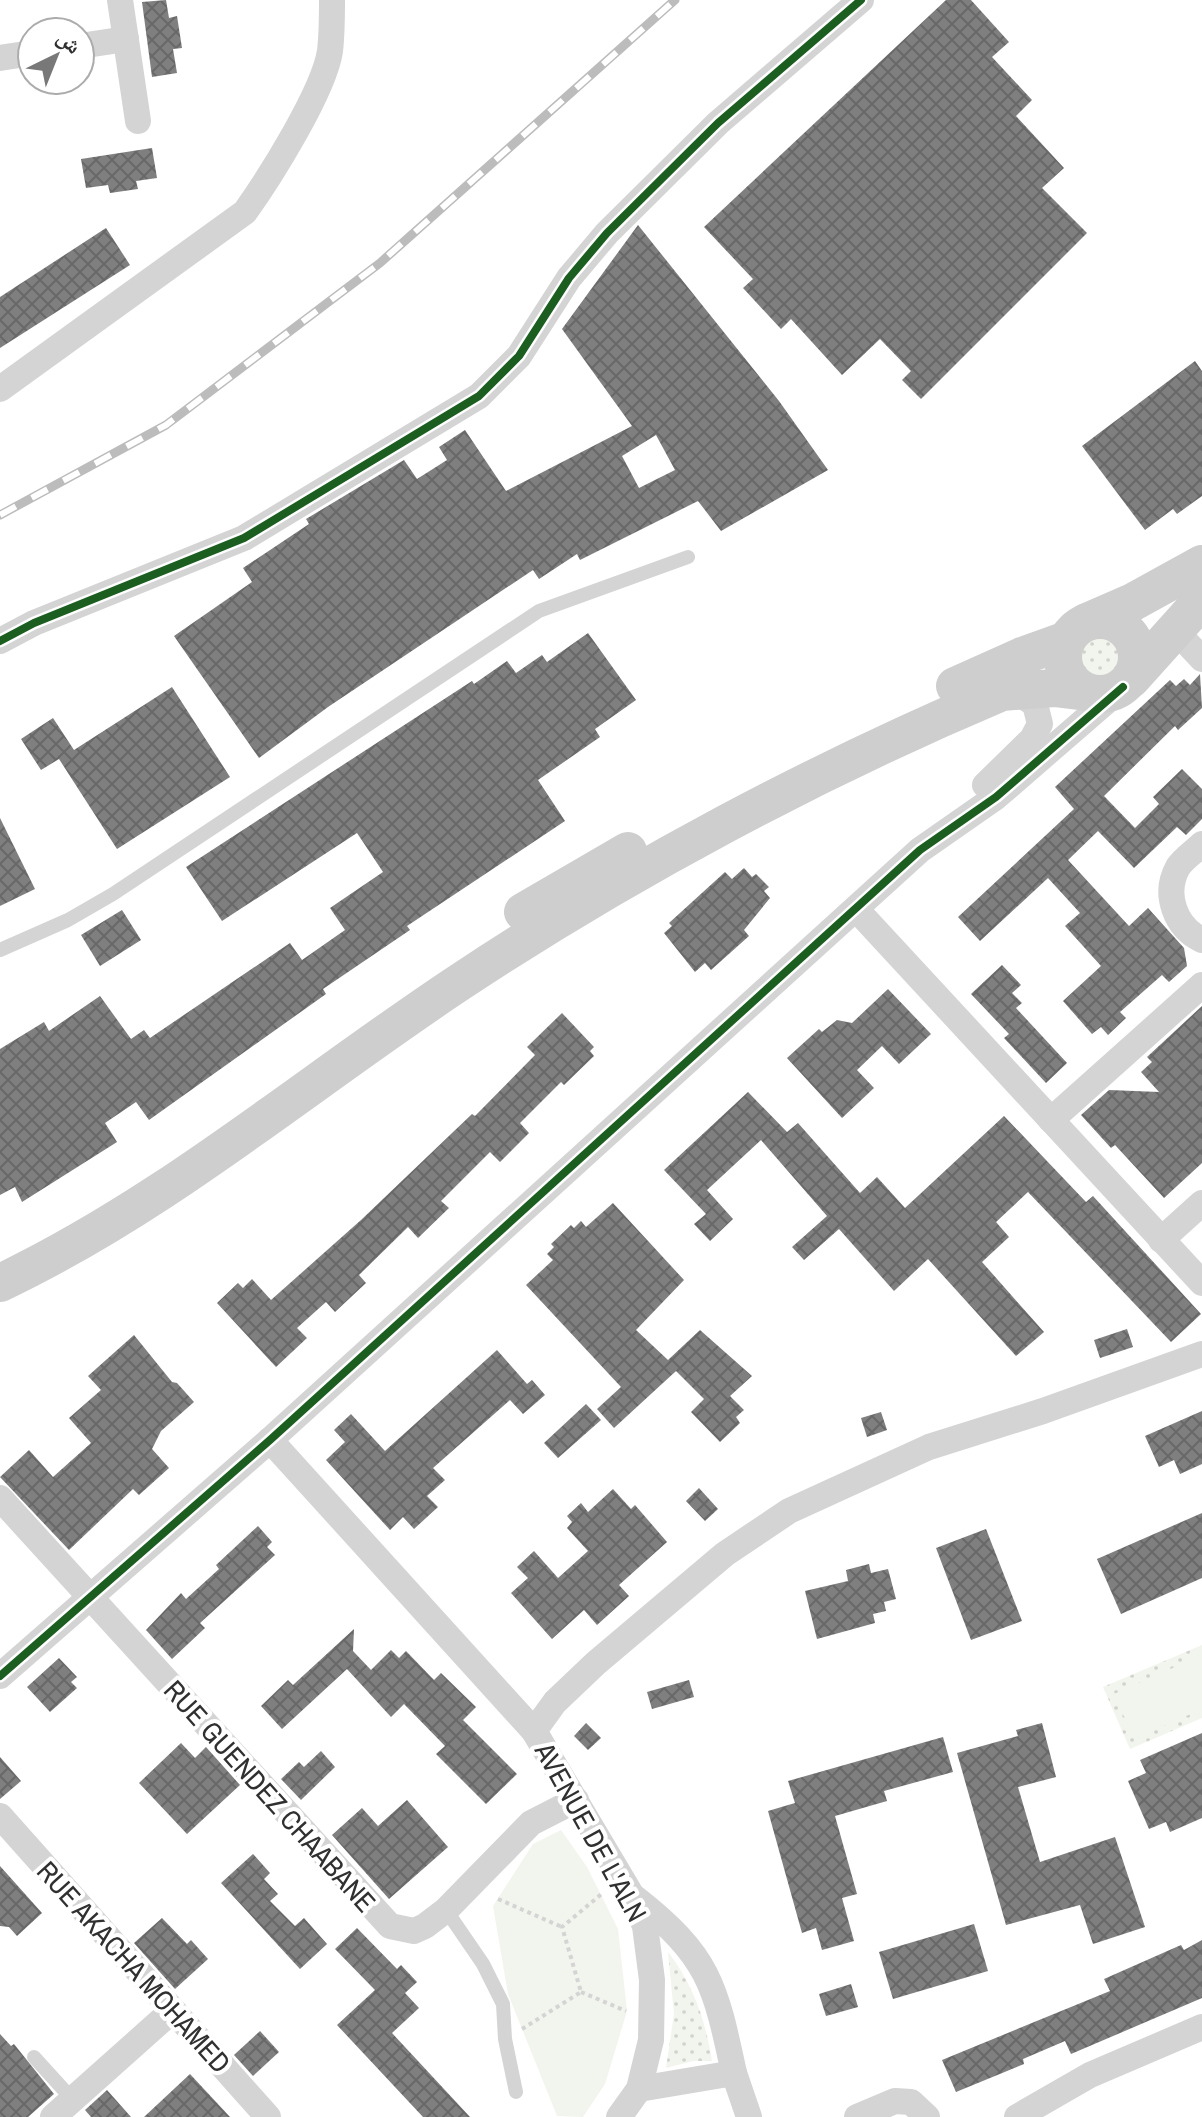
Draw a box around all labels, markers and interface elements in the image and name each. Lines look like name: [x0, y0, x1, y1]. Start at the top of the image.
north arrow: [16, 16, 96, 96]
text: ش: [51, 22, 88, 60]
street label: RUE GUENDEZ CHAABANE: [156, 1672, 384, 1920]
street label: AVENUE DE L'ALN: [526, 1735, 656, 1928]
street label: RUE AKACHA MOHAMED: [29, 1853, 239, 2081]

